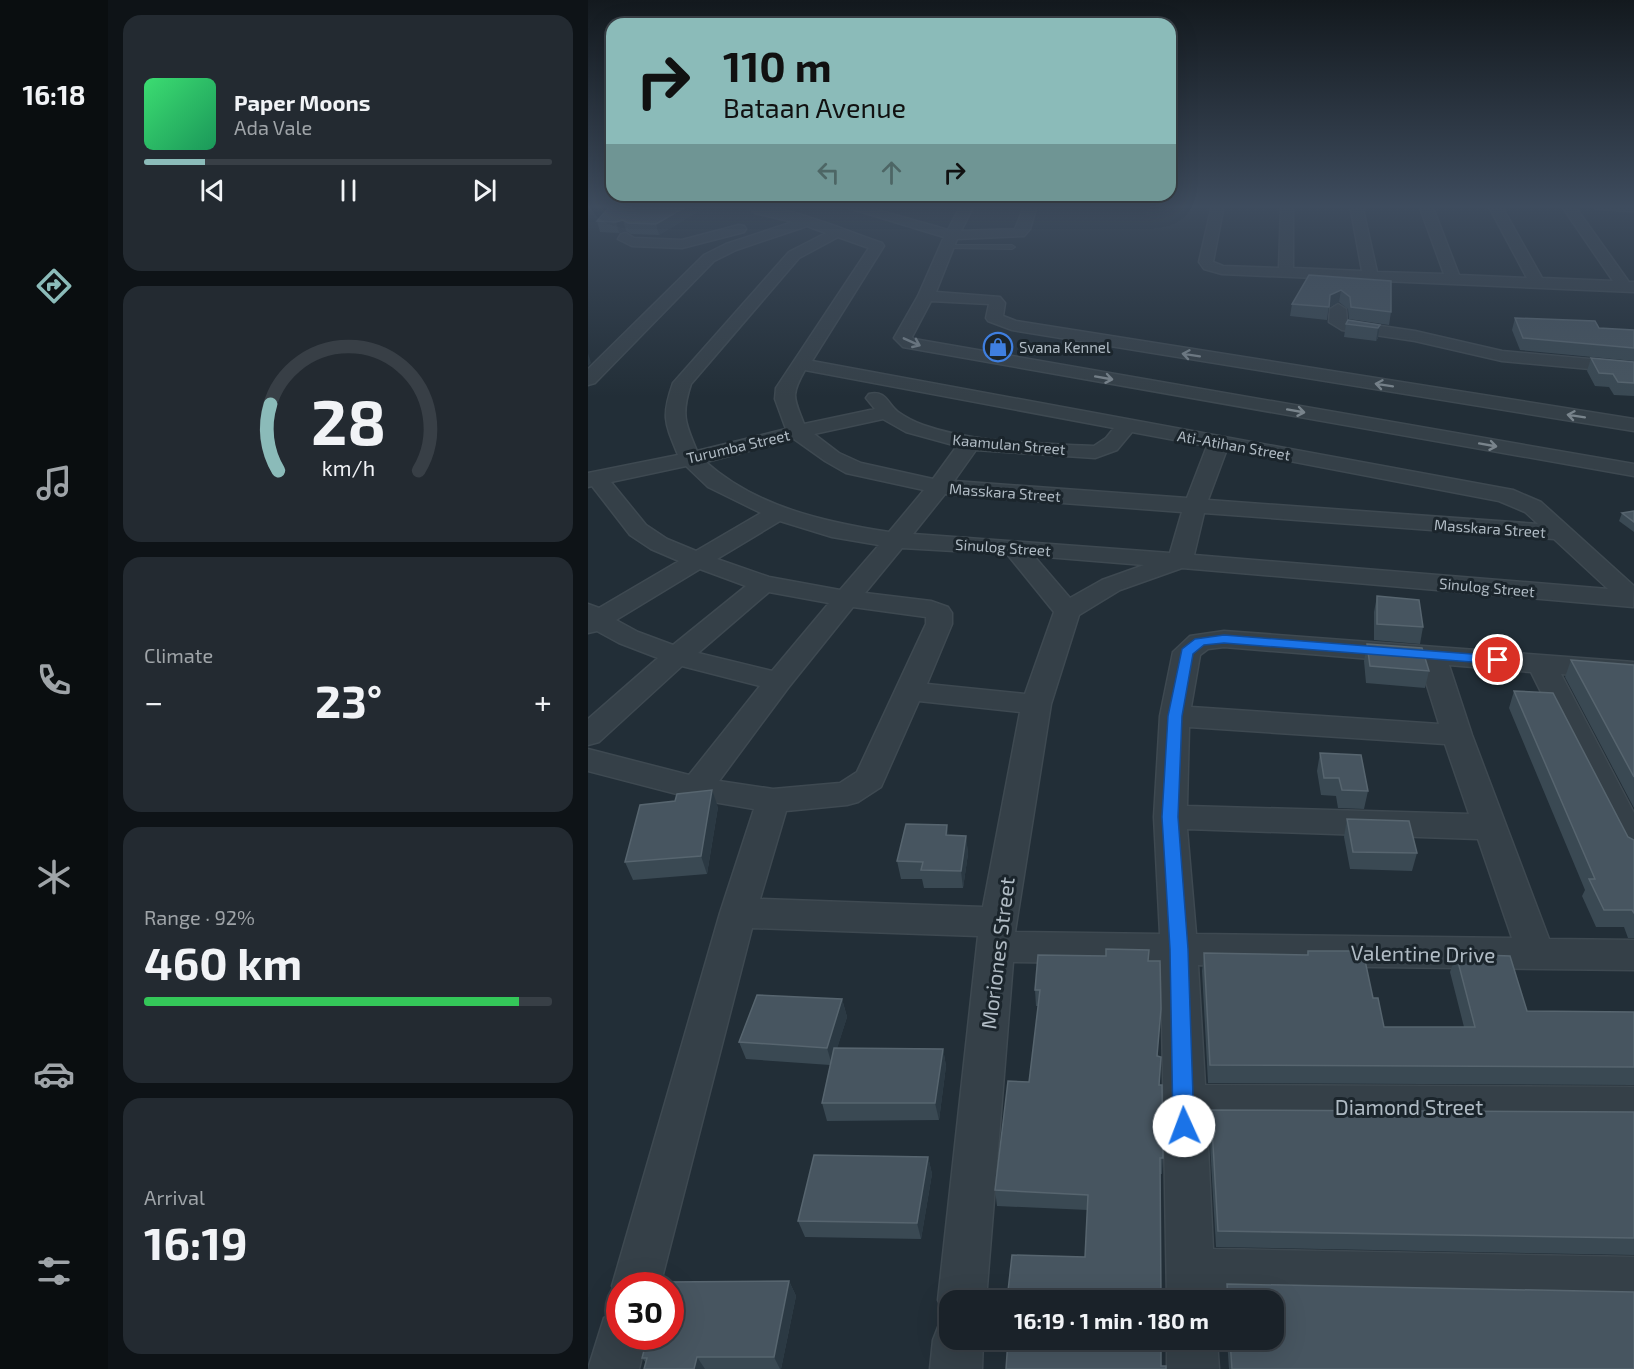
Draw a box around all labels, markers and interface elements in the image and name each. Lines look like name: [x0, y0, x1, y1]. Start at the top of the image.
text: 110 m: [723, 40, 832, 90]
icon: right: [624, 42, 702, 120]
text: 16:18: [22, 78, 86, 110]
text: Paper Moons: [234, 89, 370, 115]
text: Bataan Avenue: [723, 91, 906, 123]
text: Ada Vale: [234, 115, 312, 139]
icon: left: [812, 156, 845, 189]
icon: ahead: [875, 156, 908, 189]
icon: right: [938, 156, 971, 189]
icon: previous: [196, 174, 229, 207]
icon: pause: [332, 174, 365, 207]
icon: next: [468, 174, 501, 207]
icon: directions: [33, 265, 75, 307]
shop icon: Svana Kennel: [982, 331, 1014, 363]
one-way arrow: [903, 337, 921, 349]
place label: Svana Kennel: [1019, 338, 1111, 356]
one-way arrow: [1182, 349, 1201, 360]
one-way arrow: [1093, 372, 1113, 383]
one-way arrow: [1374, 380, 1394, 391]
text: 28: [310, 383, 386, 458]
one-way arrow: [1285, 406, 1305, 417]
one-way arrow: [1567, 410, 1587, 421]
street label: Turumba Street: [685, 425, 792, 467]
street label: Ati-Atihan Street: [1176, 426, 1292, 464]
street label: Kaamulan Street: [952, 430, 1067, 458]
one-way arrow: [1477, 439, 1497, 450]
text: km/h: [321, 455, 375, 480]
icon: music: [33, 462, 75, 504]
street label: Masskara Street: [949, 479, 1062, 505]
street label: Masskara Street: [1434, 515, 1547, 541]
street label: Sinulog Street: [955, 535, 1052, 559]
street label: Sinulog Street: [1439, 574, 1536, 600]
pin: [1472, 634, 1523, 685]
text: Climate: [144, 643, 213, 667]
icon: arrive: [1481, 643, 1514, 676]
icon: phone: [33, 659, 75, 701]
text: 23°: [315, 673, 382, 727]
text: −: [144, 681, 163, 721]
text: +: [534, 681, 552, 721]
icon: climate: [33, 856, 75, 898]
street label: Moriones Street: [975, 876, 1019, 1030]
text: Range · 92%: [144, 905, 255, 929]
text: 460 km: [144, 935, 302, 989]
street label: Valentine Drive: [1350, 939, 1496, 967]
icon: car: [33, 1053, 75, 1095]
position arrow: [1152, 1094, 1216, 1158]
street label: Diamond Street: [1335, 1094, 1483, 1119]
text: Arrival: [144, 1185, 205, 1209]
text: 16:19: [144, 1215, 248, 1269]
icon: filters: [33, 1250, 75, 1292]
speed limit sign: 30: [606, 1272, 684, 1350]
text: 16:19 · 1 min · 180 m: [1014, 1307, 1209, 1333]

